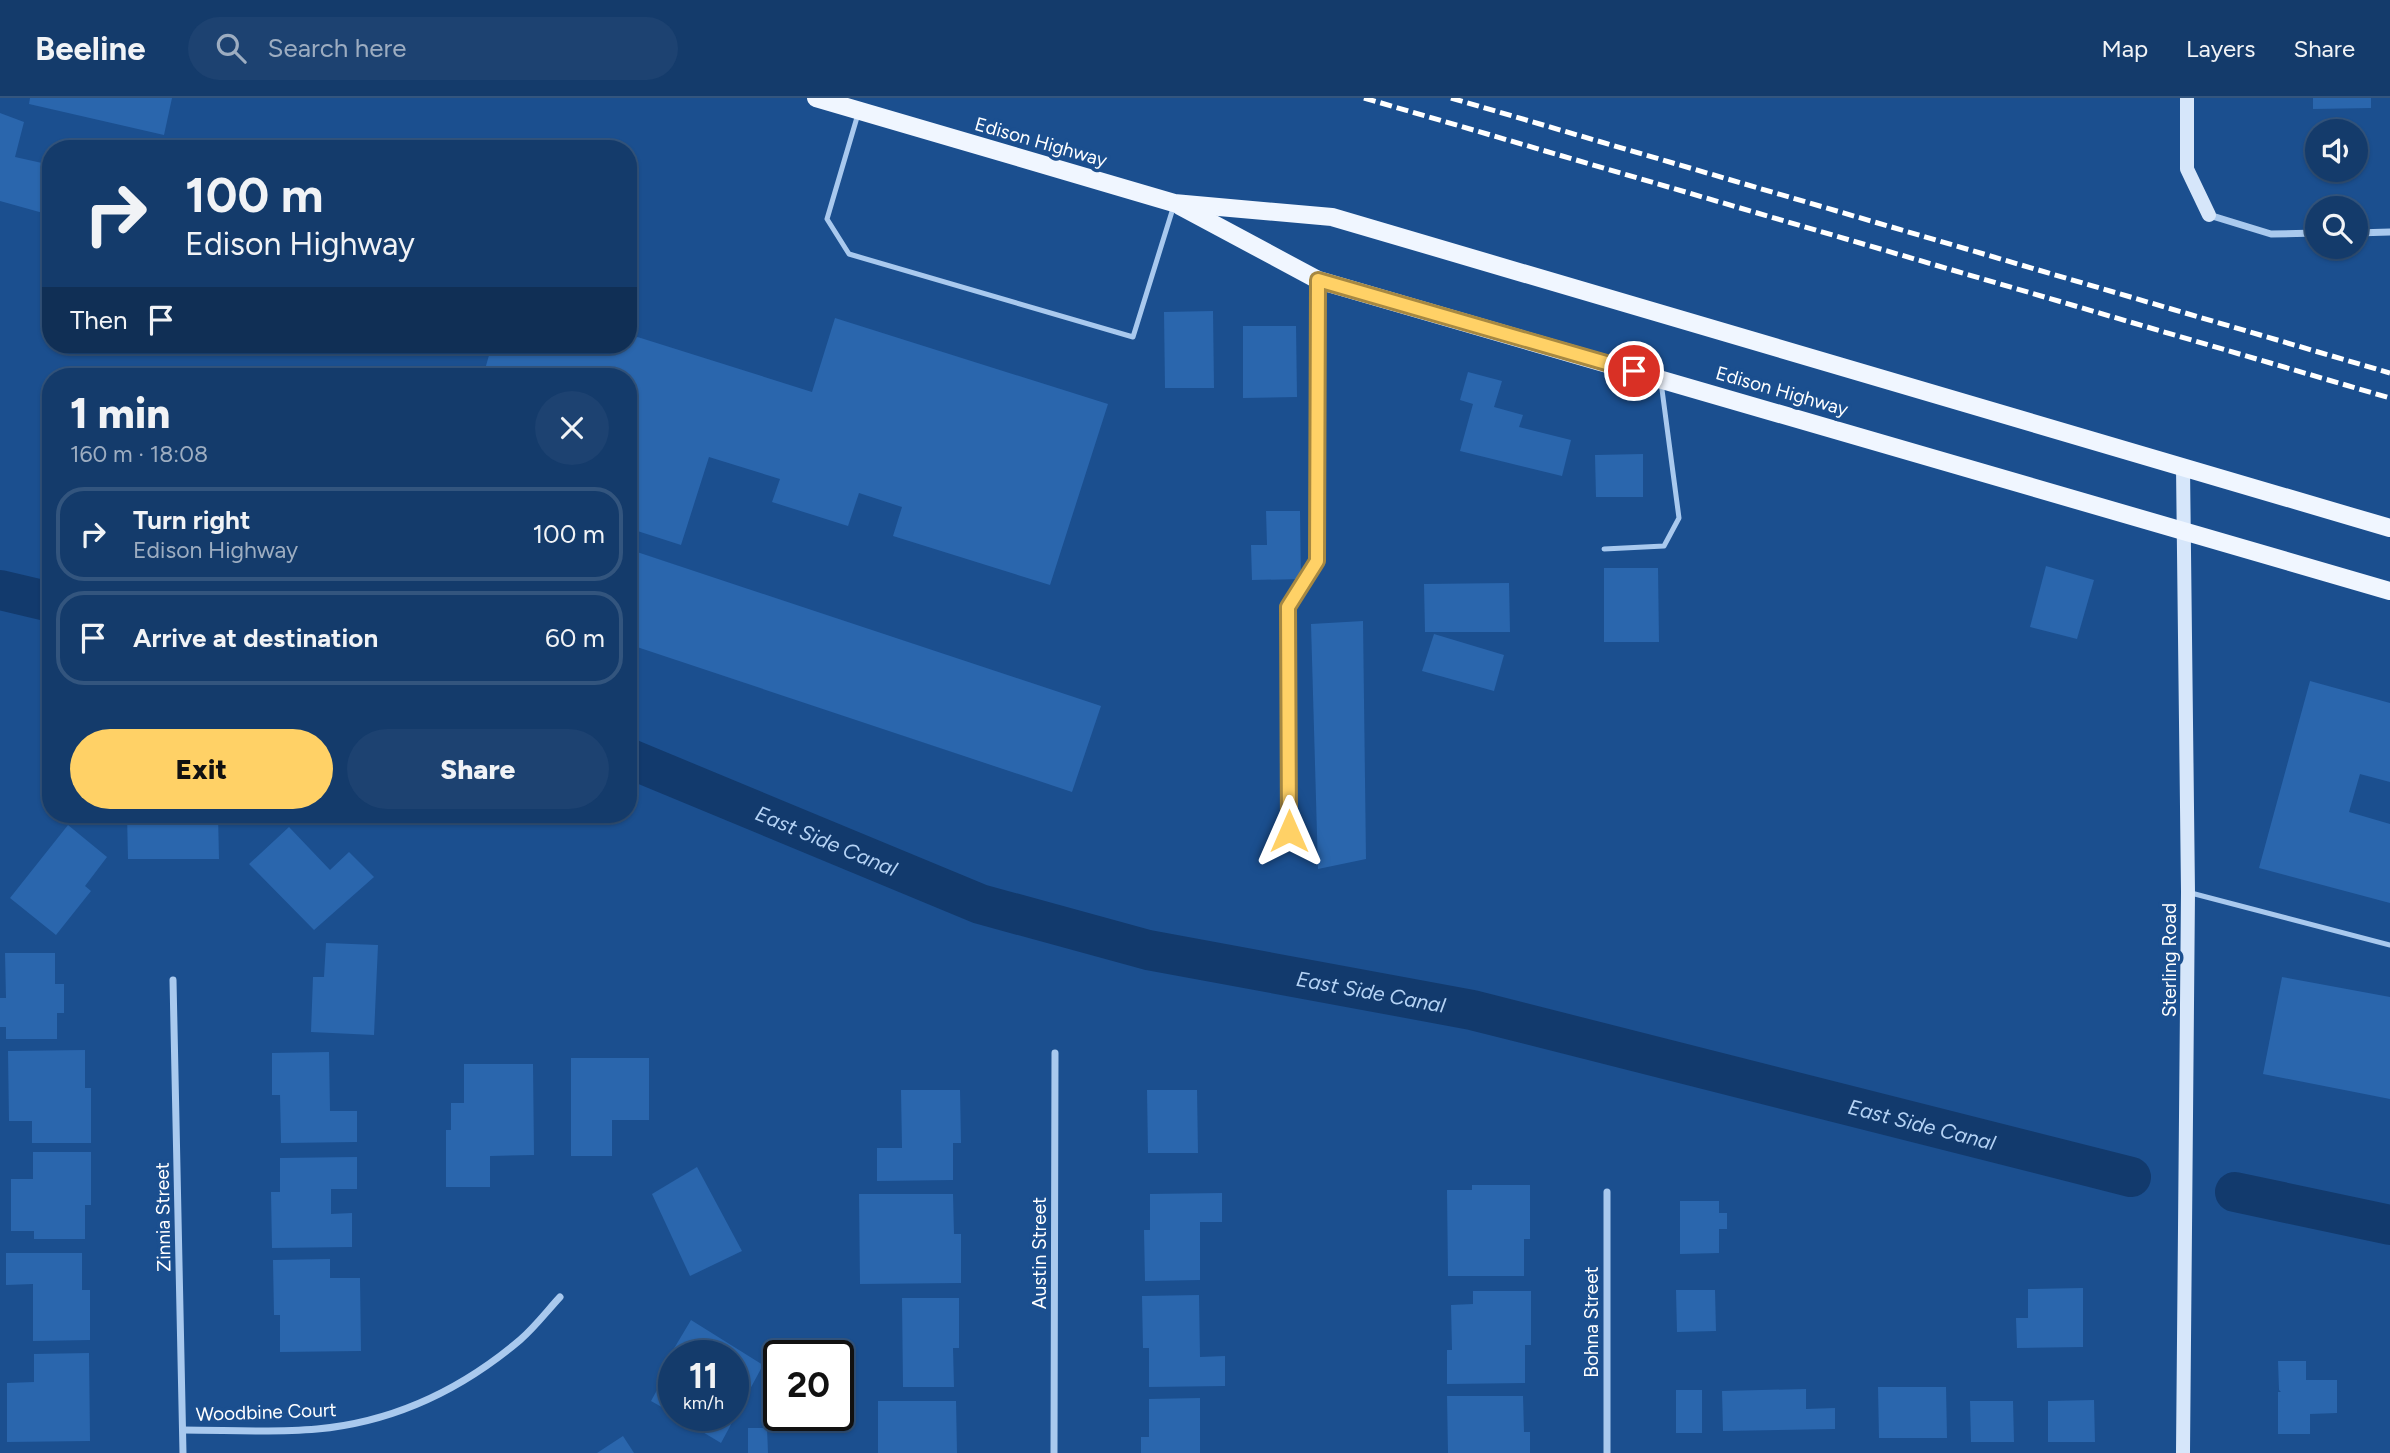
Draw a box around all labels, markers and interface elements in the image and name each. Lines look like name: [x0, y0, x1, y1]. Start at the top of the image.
search box: [188, 17, 678, 80]
text: Beeline: [35, 29, 146, 68]
icon: search: [212, 29, 250, 67]
text: Search here: [268, 32, 406, 64]
text: Map: [2101, 34, 2148, 63]
text: Layers: [2186, 34, 2255, 63]
text: Share: [2293, 34, 2355, 63]
street label: Edison Highway: [972, 112, 1110, 172]
map controls: [2305, 119, 2368, 259]
button: sound: [2305, 119, 2368, 182]
text: 100 m: [185, 165, 324, 224]
icon: right: [70, 168, 161, 259]
button: search: [2305, 196, 2368, 259]
text: Edison Highway: [185, 225, 415, 263]
icon: arrive: [142, 301, 180, 339]
text: Then: [70, 304, 128, 336]
pin: [1604, 341, 1664, 401]
icon: arrive: [1615, 352, 1653, 390]
street label: Edison Highway: [1713, 361, 1851, 421]
text: 1 min: [70, 388, 170, 439]
button: close: [535, 391, 609, 465]
text: 160 m · 18:08: [70, 440, 208, 468]
text: Turn right: [133, 504, 250, 536]
icon: right: [74, 515, 112, 553]
text: 100 m: [532, 518, 605, 550]
text: Edison Highway: [133, 536, 298, 564]
icon: arrive: [74, 619, 112, 657]
text: Arrive at destination: [133, 622, 378, 654]
text: 60 m: [545, 622, 605, 654]
button: Exit: [70, 729, 333, 809]
button: Share: [347, 729, 609, 809]
position arrow: [1252, 794, 1326, 868]
water label: East Side Canal: [752, 800, 901, 881]
street label: Sterling Road: [2158, 903, 2181, 1017]
water label: East Side Canal: [1294, 965, 1448, 1017]
water label: East Side Canal: [1846, 1093, 1999, 1155]
street label: Zinnia Street: [151, 1162, 175, 1272]
street label: Austin Street: [1028, 1197, 1051, 1309]
street label: Bohna Street: [1580, 1266, 1603, 1378]
speed limit sign: 20: [763, 1340, 854, 1431]
text: 11: [689, 1355, 718, 1397]
text: km/h: [683, 1392, 724, 1414]
street label: Woodbine Court: [195, 1398, 337, 1426]

